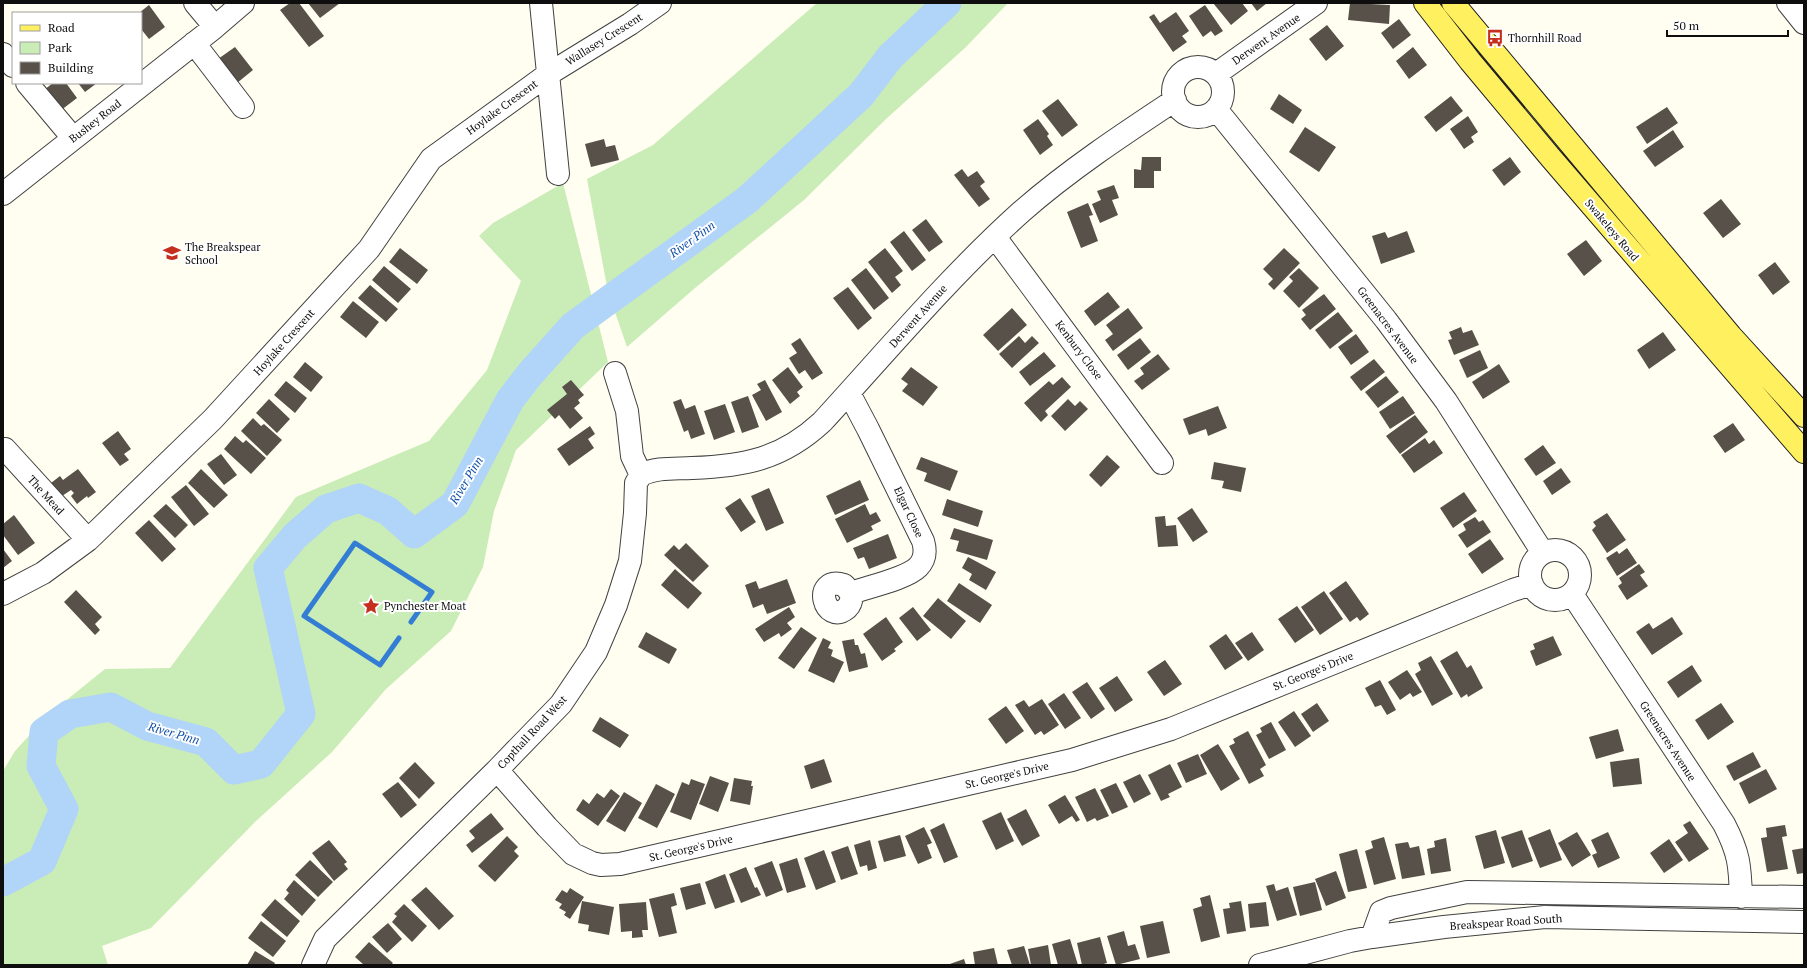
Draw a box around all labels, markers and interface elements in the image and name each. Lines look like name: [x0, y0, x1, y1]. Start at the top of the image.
street label: Wallasey Crescent: [563, 10, 645, 68]
street label: Derwent Avenue: [1229, 10, 1303, 68]
legend: [12, 12, 142, 84]
scale bar: [1667, 12, 1788, 38]
text: 50 m: [1673, 18, 1700, 33]
text: Road: [48, 20, 75, 35]
bus stop icon: Thornhill Road: [1485, 28, 1505, 48]
place label: Thornhill Road: [1508, 31, 1582, 45]
text: Park: [48, 40, 73, 55]
text: Building: [48, 60, 94, 75]
street label: Hoylake Crescent: [464, 76, 540, 138]
street label: Bushey Road: [66, 96, 124, 146]
street label: Swakeleys Road: [1582, 196, 1642, 264]
water label: River Pinn: [665, 217, 718, 261]
place label: The Breakspear School: [185, 240, 261, 267]
school or university icon: The Breakspear School: [162, 243, 182, 263]
street label: Derwent Avenue: [886, 281, 950, 350]
street label: Greenacres Avenue: [1354, 284, 1422, 367]
street label: Hoylake Crescent: [250, 306, 318, 378]
street label: Kenbury Close: [1052, 318, 1106, 383]
water label: River Pinn: [445, 454, 486, 507]
street label: The Mead: [25, 472, 67, 518]
street label: Elgar Close: [891, 484, 927, 540]
place icon: Pynchester Moat: [361, 596, 381, 616]
place label: Pynchester Moat: [384, 599, 466, 613]
street label: St. George's Drive: [1271, 648, 1356, 693]
street label: Copthall Road West: [494, 692, 570, 772]
street label: Greenacres Avenue: [1637, 698, 1699, 784]
water label: River Pinn: [146, 718, 201, 747]
street label: St. George's Drive: [964, 758, 1051, 791]
street label: St. George's Drive: [648, 831, 735, 864]
street label: Breakspear Road South: [1449, 911, 1563, 933]

